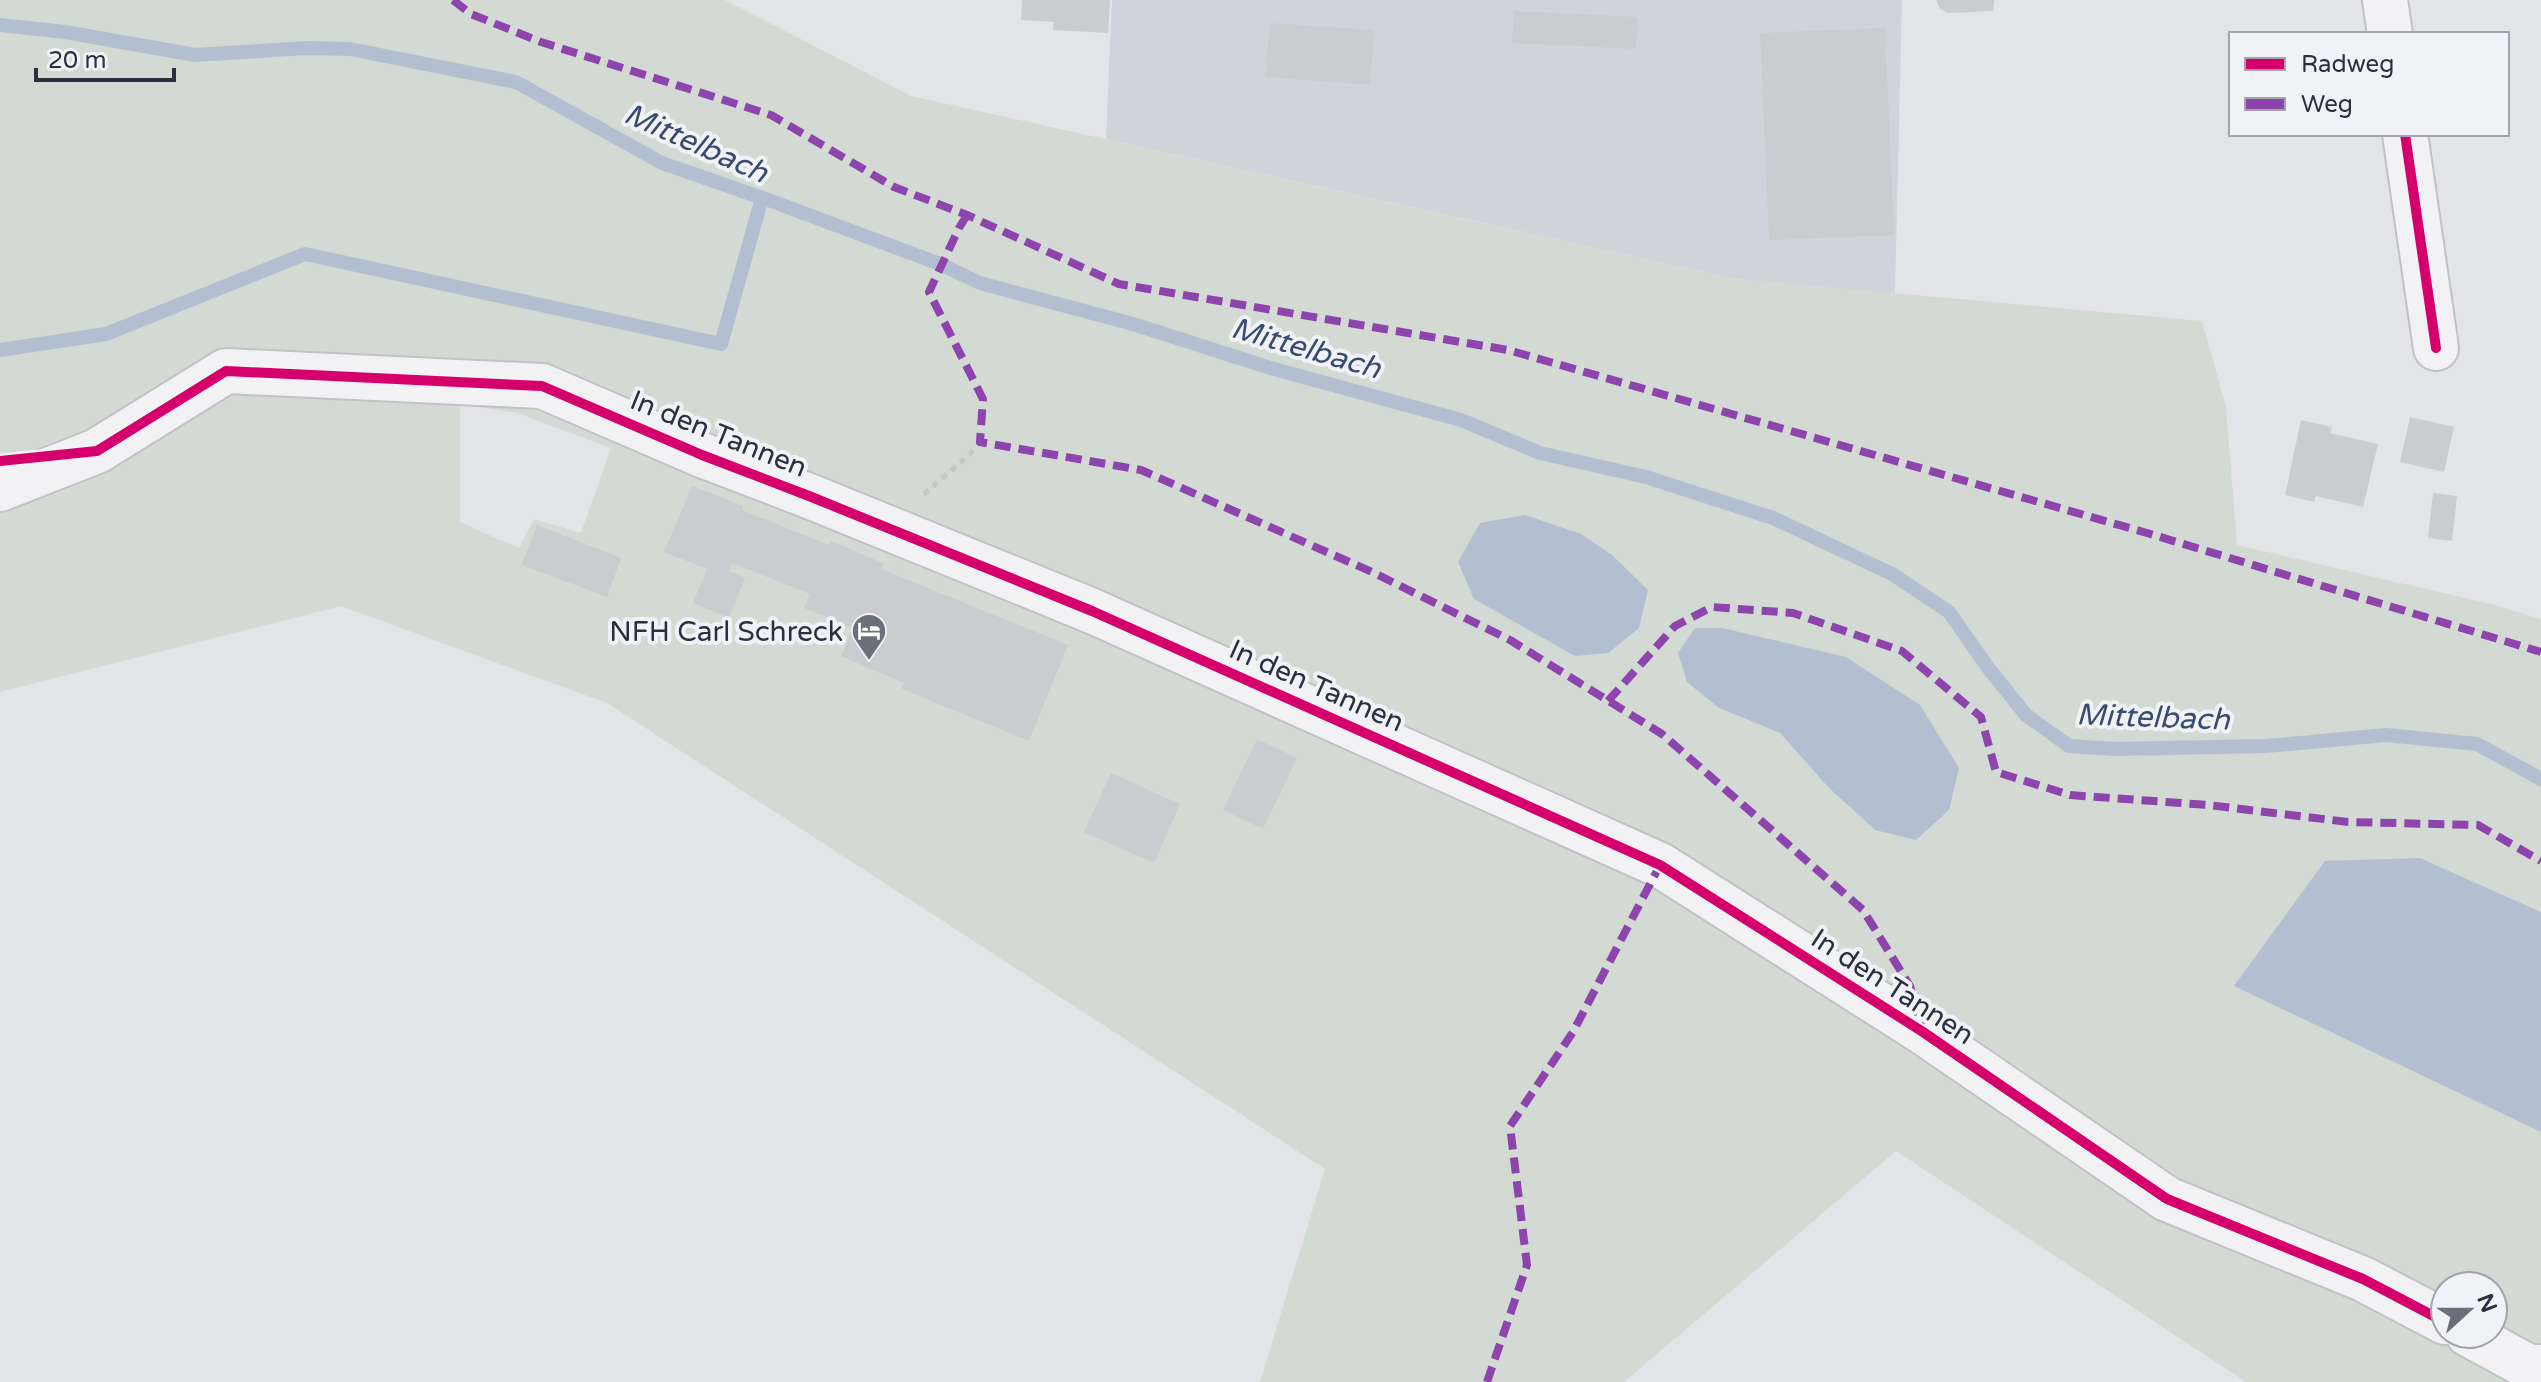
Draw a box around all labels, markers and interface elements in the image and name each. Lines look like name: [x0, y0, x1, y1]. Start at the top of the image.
scale bar: [36, 32, 174, 82]
legend: [2229, 32, 2509, 136]
text: 20 m: [48, 46, 106, 75]
text: Radweg: [2301, 50, 2394, 79]
text: Weg: [2301, 90, 2353, 119]
water label: Mittelbach: [618, 95, 774, 192]
water label: Mittelbach: [1227, 310, 1385, 388]
street label: In den Tannen: [625, 383, 812, 485]
hotel icon: NFH Carl Schreck: [850, 612, 888, 662]
place label: NFH Carl Schreck: [609, 615, 843, 649]
street label: In den Tannen: [1224, 632, 1409, 740]
water label: Mittelbach: [2076, 696, 2231, 739]
street label: In den Tannen: [1805, 922, 1980, 1052]
north arrow: [2429, 1270, 2509, 1350]
text: N: [2471, 1290, 2502, 1316]

